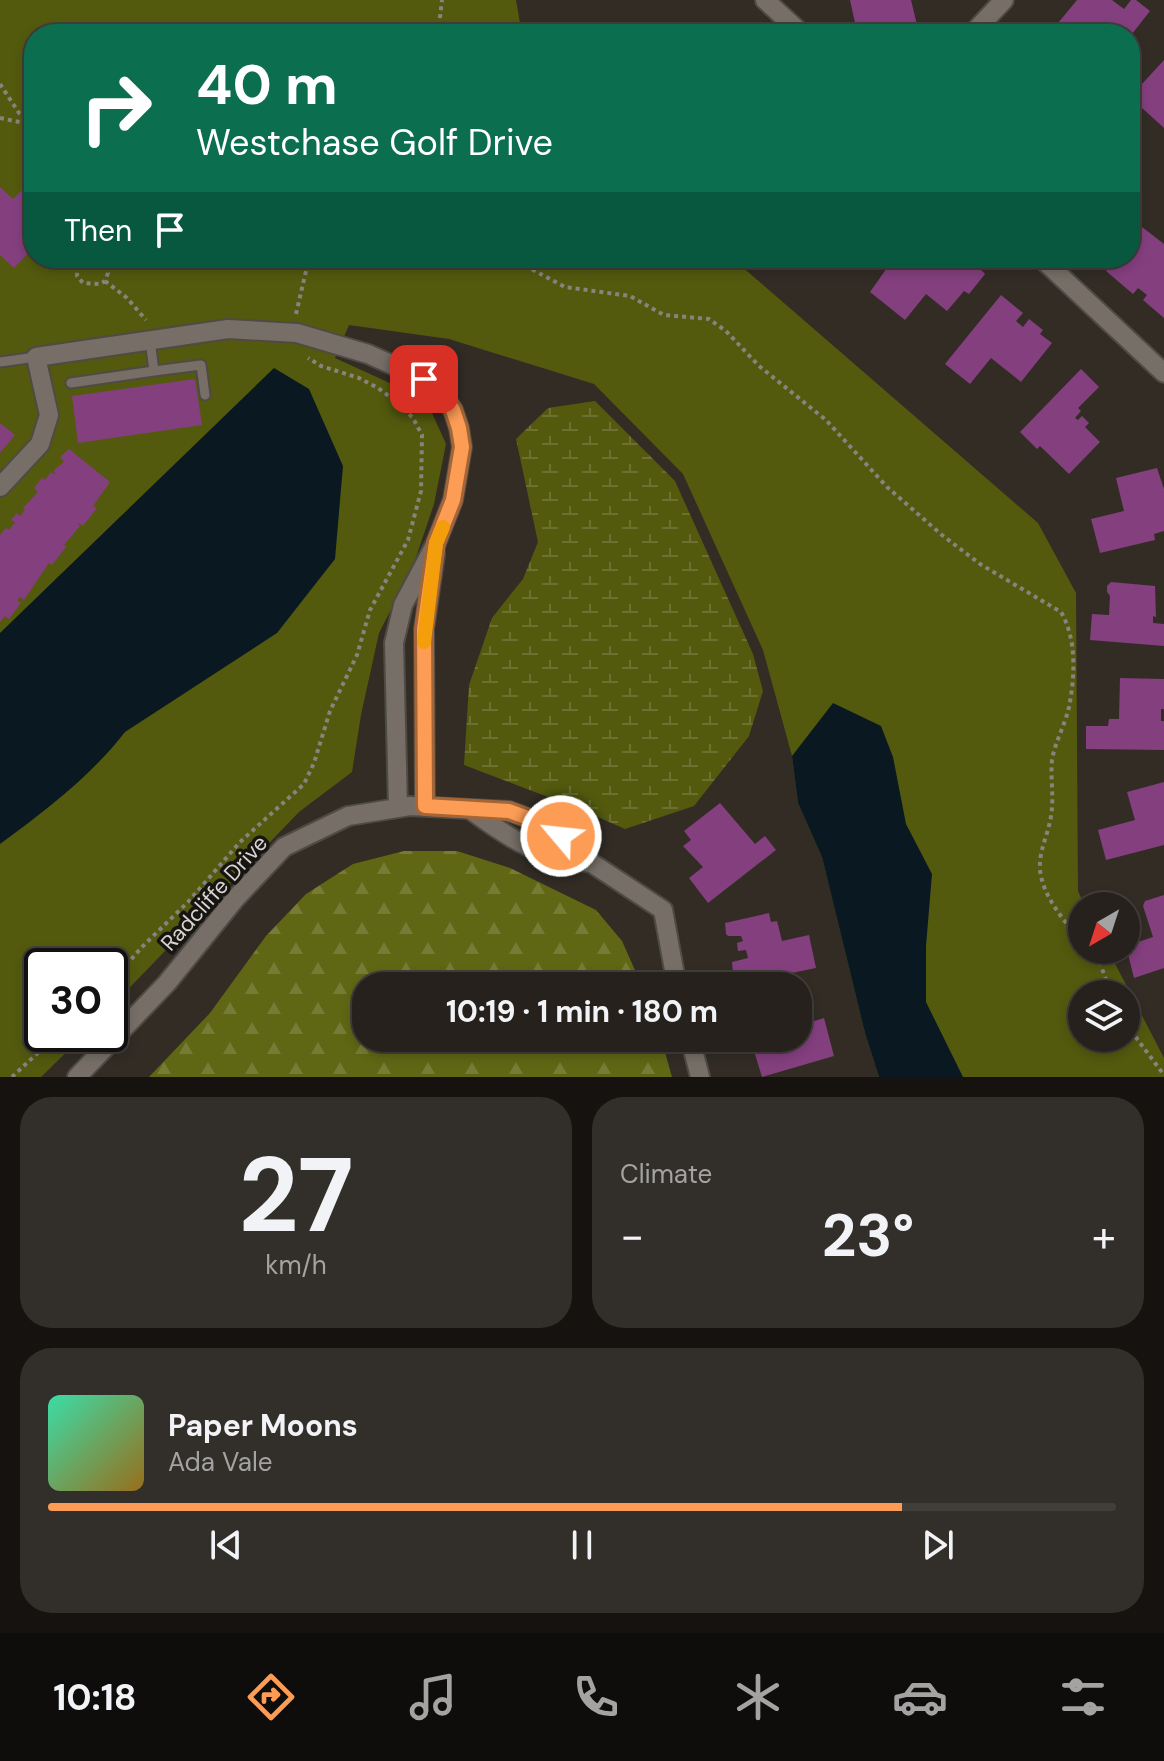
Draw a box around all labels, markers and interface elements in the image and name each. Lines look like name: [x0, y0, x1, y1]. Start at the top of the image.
text: 40 m: [196, 48, 338, 121]
icon: right: [64, 56, 168, 160]
text: Westchase Golf Drive: [196, 119, 553, 166]
icon: arrive: [148, 208, 192, 252]
text: Then: [64, 211, 132, 250]
pin: [390, 345, 458, 413]
icon: arrive: [402, 357, 446, 401]
position arrow: [519, 794, 603, 878]
street label: Radcliffe Drive: [154, 829, 274, 957]
north arrow: [1068, 892, 1140, 964]
map controls: [1068, 892, 1140, 1052]
speed limit sign: 30: [24, 948, 128, 1052]
button: layers: [1068, 980, 1140, 1052]
text: 10:19 · 1 min · 180 m: [446, 992, 718, 1031]
text: 27: [238, 1128, 354, 1263]
text: Climate: [620, 1157, 712, 1191]
text: 23°: [822, 1196, 914, 1275]
text: −: [620, 1207, 644, 1265]
text: +: [1092, 1207, 1116, 1265]
text: km/h: [265, 1248, 327, 1282]
text: Paper Moons: [168, 1406, 358, 1445]
text: Ada Vale: [168, 1445, 273, 1479]
icon: previous: [204, 1523, 248, 1567]
icon: pause: [560, 1523, 604, 1567]
icon: next: [916, 1523, 960, 1567]
icon: directions: [243, 1669, 299, 1725]
icon: music: [405, 1669, 461, 1725]
icon: phone: [568, 1669, 624, 1725]
icon: climate: [730, 1669, 786, 1725]
icon: car: [892, 1669, 948, 1725]
icon: filters: [1055, 1669, 1111, 1725]
text: 10:18: [53, 1674, 137, 1721]

